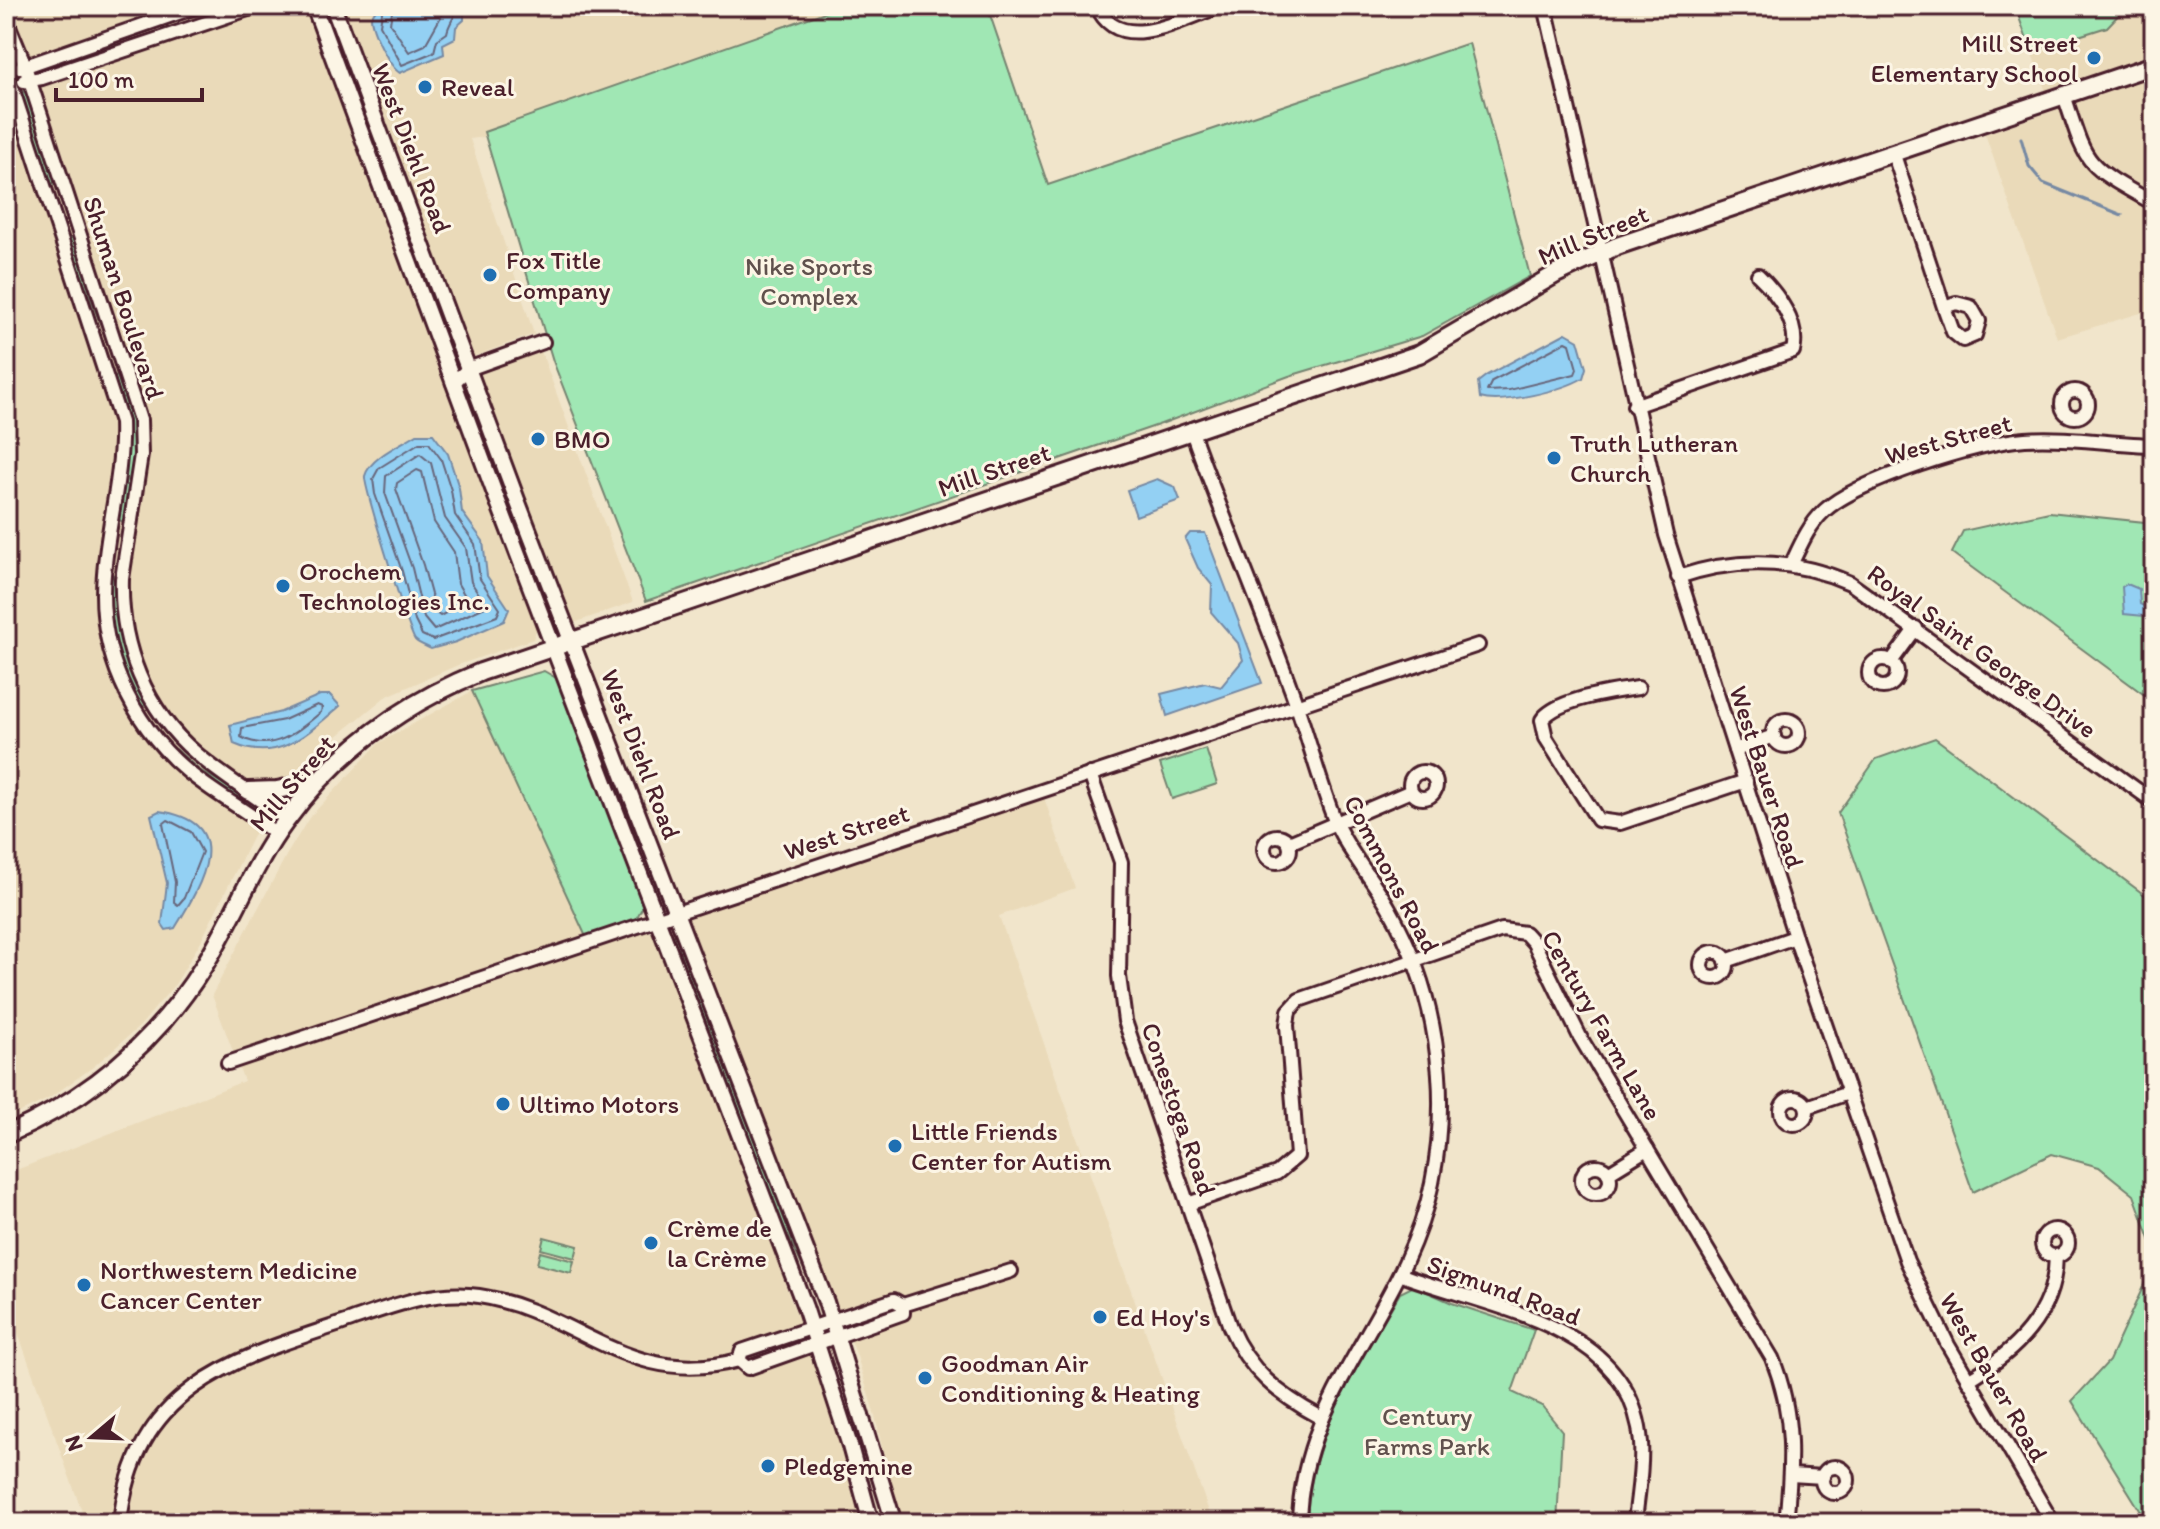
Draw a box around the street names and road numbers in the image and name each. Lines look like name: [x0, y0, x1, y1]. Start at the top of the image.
street label: West Diehl Road: [365, 58, 459, 238]
street label: Shuman Boulevard: [76, 192, 172, 404]
street label: Mill Street: [1533, 197, 1653, 273]
street label: West Street: [1881, 407, 2015, 471]
street label: Mill Street: [934, 436, 1055, 504]
street label: Royal Saint George Drive: [1861, 557, 2103, 745]
street label: West Diehl Road: [594, 664, 688, 844]
street label: West Bauer Road: [1722, 682, 1812, 873]
street label: Mill Street: [242, 728, 342, 838]
street label: Commons Road: [1337, 789, 1447, 959]
street label: West Street: [779, 797, 913, 867]
street label: Century Farm Lane: [1535, 924, 1669, 1126]
street label: Conestoga Road: [1134, 1018, 1224, 1200]
street label: Sigmund Road: [1423, 1247, 1585, 1333]
street label: West Bauer Road: [1933, 1287, 2056, 1468]

